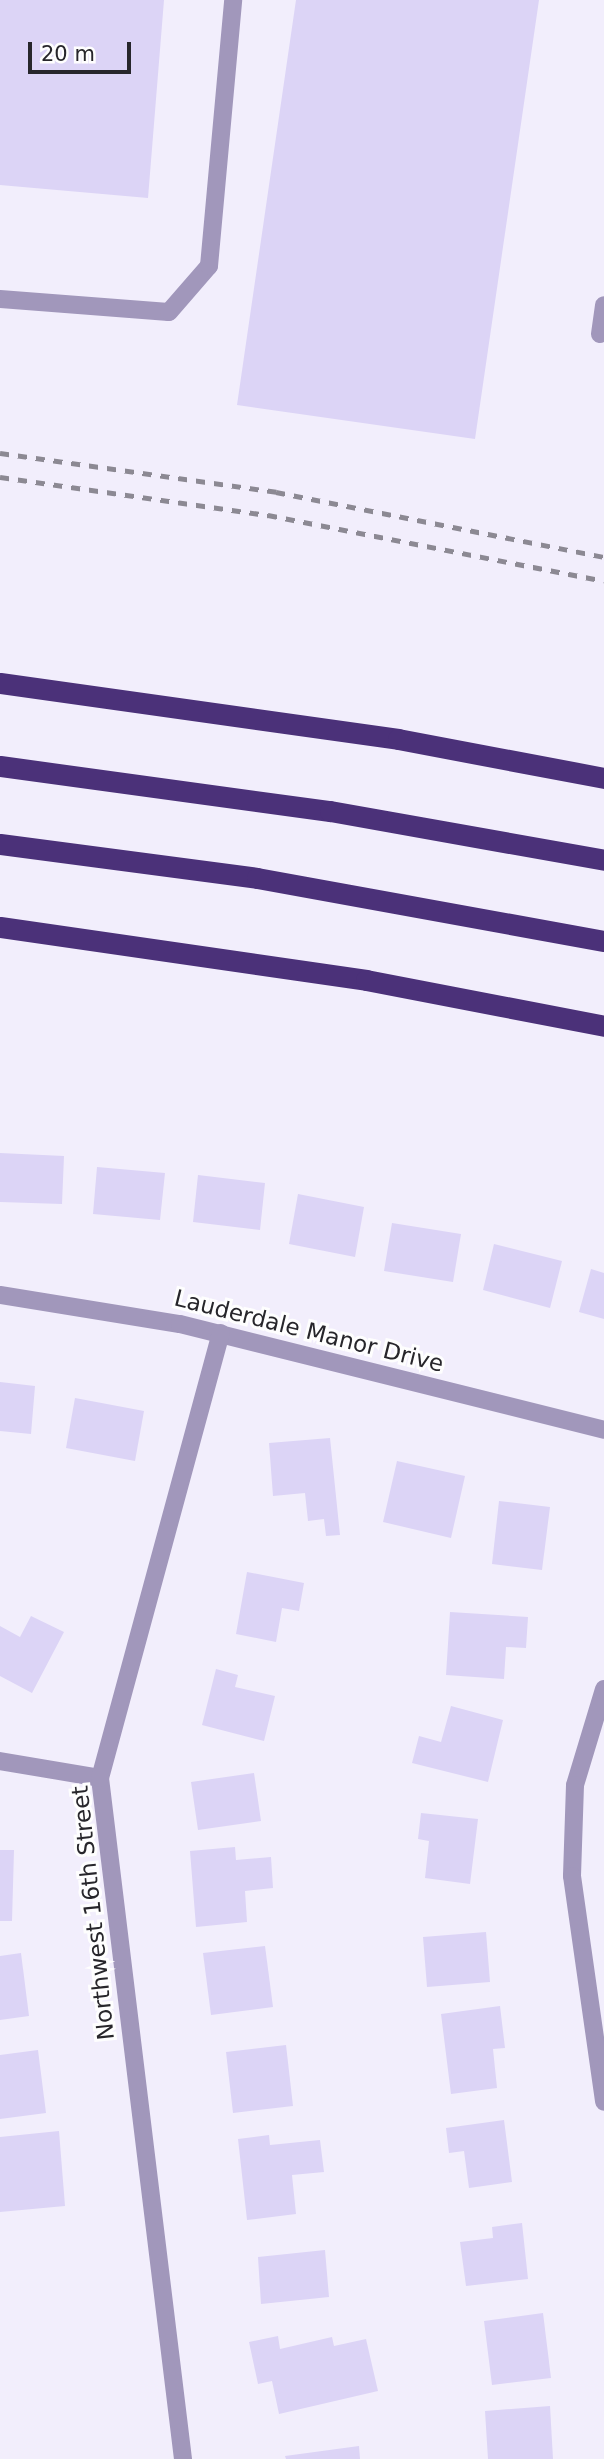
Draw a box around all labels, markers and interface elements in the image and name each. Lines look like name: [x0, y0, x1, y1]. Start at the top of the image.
scale bar: [32, 28, 135, 72]
text: 20 m: [41, 42, 95, 66]
street label: Lauderdale Manor Drive: [172, 1284, 446, 1378]
street label: Northwest 16th Street: [66, 1784, 120, 2042]

